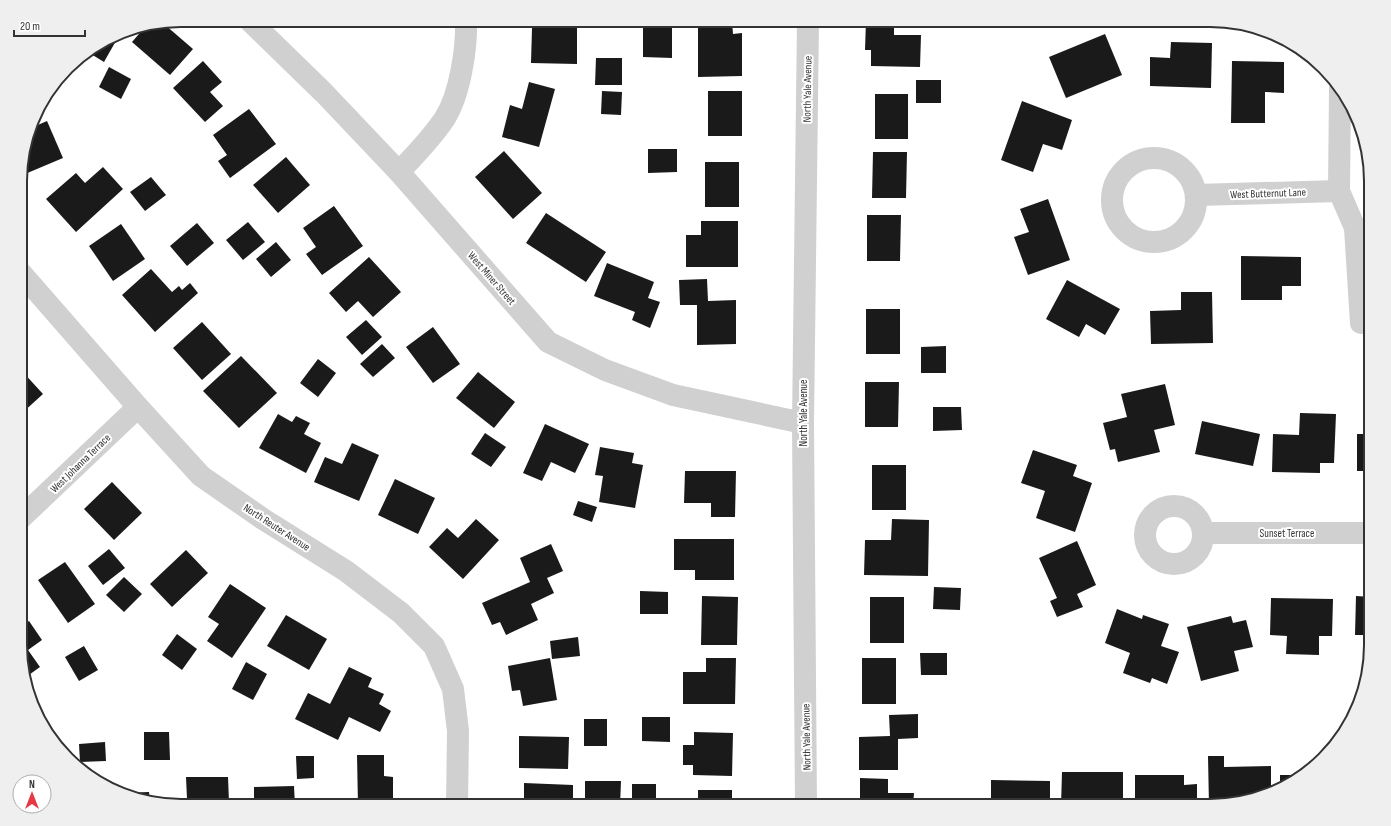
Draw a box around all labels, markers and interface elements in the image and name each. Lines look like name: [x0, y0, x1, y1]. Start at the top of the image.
scale bar: [14, 12, 85, 38]
text: 20 m: [20, 19, 40, 34]
street label: North Yale Avenue: [800, 56, 815, 122]
street label: West Butternut Lane: [1230, 186, 1306, 201]
street label: West Miner Street: [465, 249, 519, 308]
street label: North Yale Avenue: [797, 380, 810, 446]
street label: West Johanna Terrace: [47, 431, 113, 495]
street label: North Reuter Avenue: [241, 501, 312, 554]
street label: Sunset Terrace: [1260, 527, 1314, 540]
street label: North Yale Avenue: [799, 704, 814, 770]
north arrow: [12, 774, 52, 814]
text: N: [29, 778, 35, 791]

